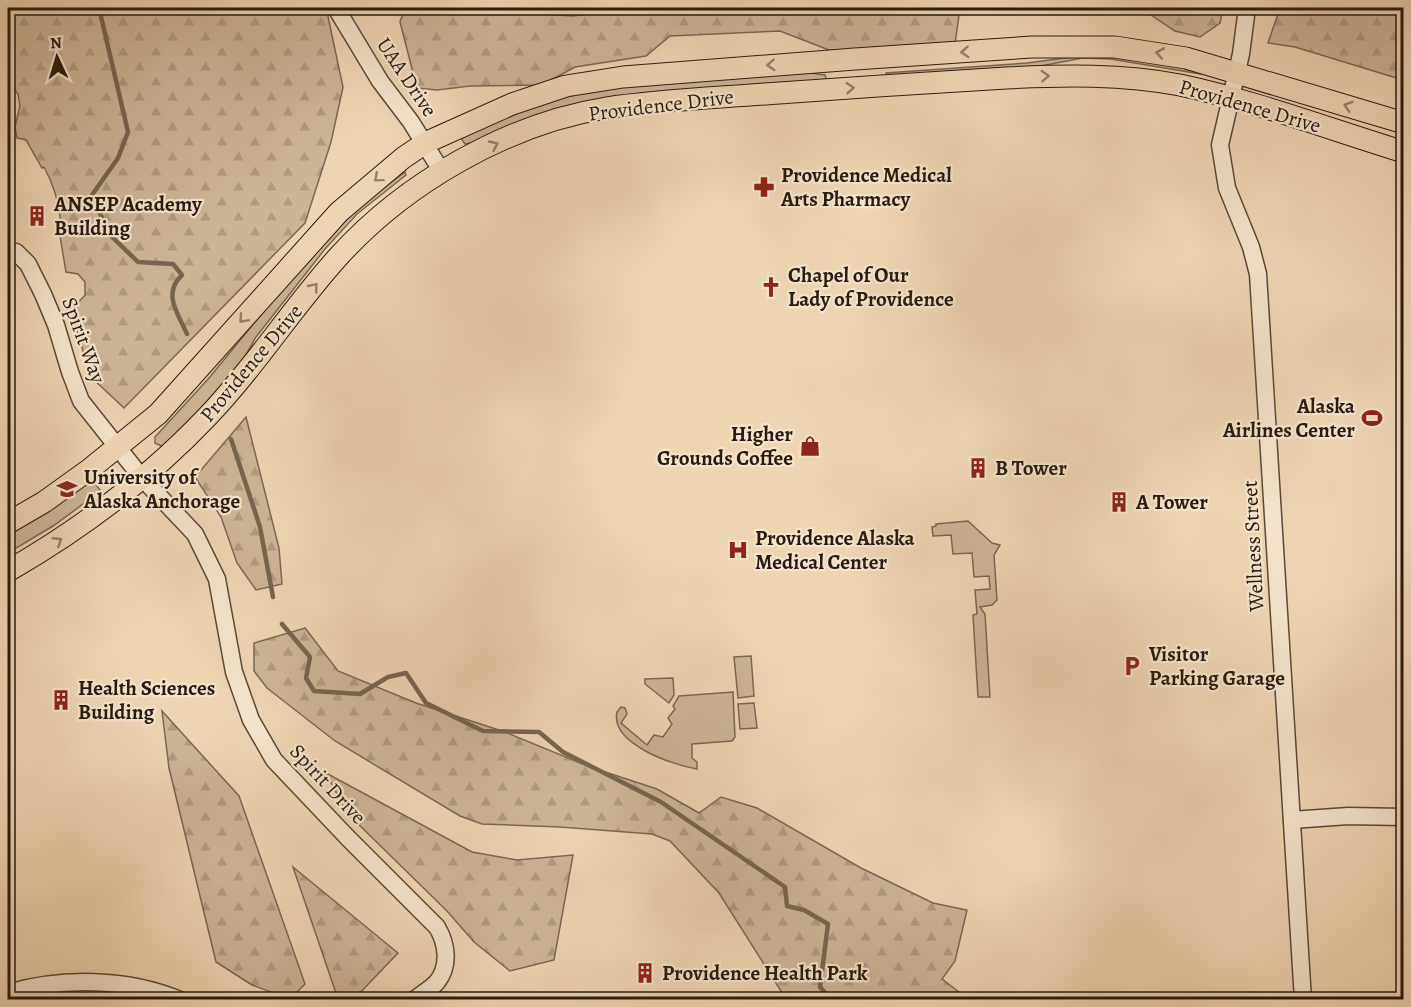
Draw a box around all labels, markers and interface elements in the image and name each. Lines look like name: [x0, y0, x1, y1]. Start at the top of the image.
north arrow: [27, 27, 87, 87]
text: N: [49, 32, 63, 54]
street label: UAA Drive: [370, 32, 444, 122]
one-way arrow: [961, 45, 970, 58]
one-way arrow: [1155, 48, 1165, 60]
one-way arrow: [766, 59, 775, 72]
one-way arrow: [1040, 70, 1049, 83]
street label: Providence Drive: [1176, 72, 1324, 140]
street label: Providence Drive: [587, 82, 735, 128]
one-way arrow: [845, 82, 855, 95]
one-way arrow: [1343, 101, 1353, 113]
one-way arrow: [487, 140, 498, 152]
place label: Providence Medical Arts Pharmacy: [780, 161, 952, 213]
one-way arrow: [374, 171, 385, 182]
pharmacy icon: Providence Medical Arts Pharmacy: [752, 175, 776, 199]
place label: ANSEP Academy Building: [53, 190, 203, 242]
building icon: ANSEP Academy Building: [25, 204, 49, 228]
place label: Chapel of Our Lady of Providence: [788, 261, 954, 313]
church icon: Chapel of Our Lady of Providence: [759, 275, 783, 299]
one-way arrow: [307, 283, 318, 294]
street label: Spirit Way: [55, 293, 113, 388]
street label: Providence Drive: [193, 298, 309, 428]
one-way arrow: [239, 312, 250, 323]
place label: Alaska Airlines Center: [1222, 392, 1356, 444]
sports icon: Alaska Airlines Center: [1360, 406, 1384, 430]
place label: Higher Grounds Coffee: [657, 420, 793, 472]
shop icon: Higher Grounds Coffee: [798, 434, 822, 458]
place label: B Tower: [995, 454, 1067, 482]
building icon: B Tower: [966, 456, 990, 480]
place label: University of Alaska Anchorage: [83, 463, 240, 515]
school or university icon: University of Alaska Anchorage: [55, 477, 79, 501]
street label: Wellness Street: [1236, 480, 1270, 613]
place label: A Tower: [1135, 488, 1208, 516]
building icon: A Tower: [1107, 490, 1131, 514]
place label: Providence Alaska Medical Center: [755, 524, 916, 576]
one-way arrow: [51, 537, 62, 548]
hospital icon: Providence Alaska Medical Center: [726, 538, 750, 562]
place label: Visitor Parking Garage: [1148, 640, 1285, 692]
parking icon: Visitor Parking Garage: [1120, 654, 1144, 678]
place label: Health Sciences Building: [78, 674, 215, 726]
building icon: Health Sciences Building: [49, 688, 73, 712]
street label: Spirit Drive: [284, 738, 372, 830]
place label: Providence Health Park: [662, 959, 868, 987]
building icon: Providence Health Park: [633, 961, 657, 985]

